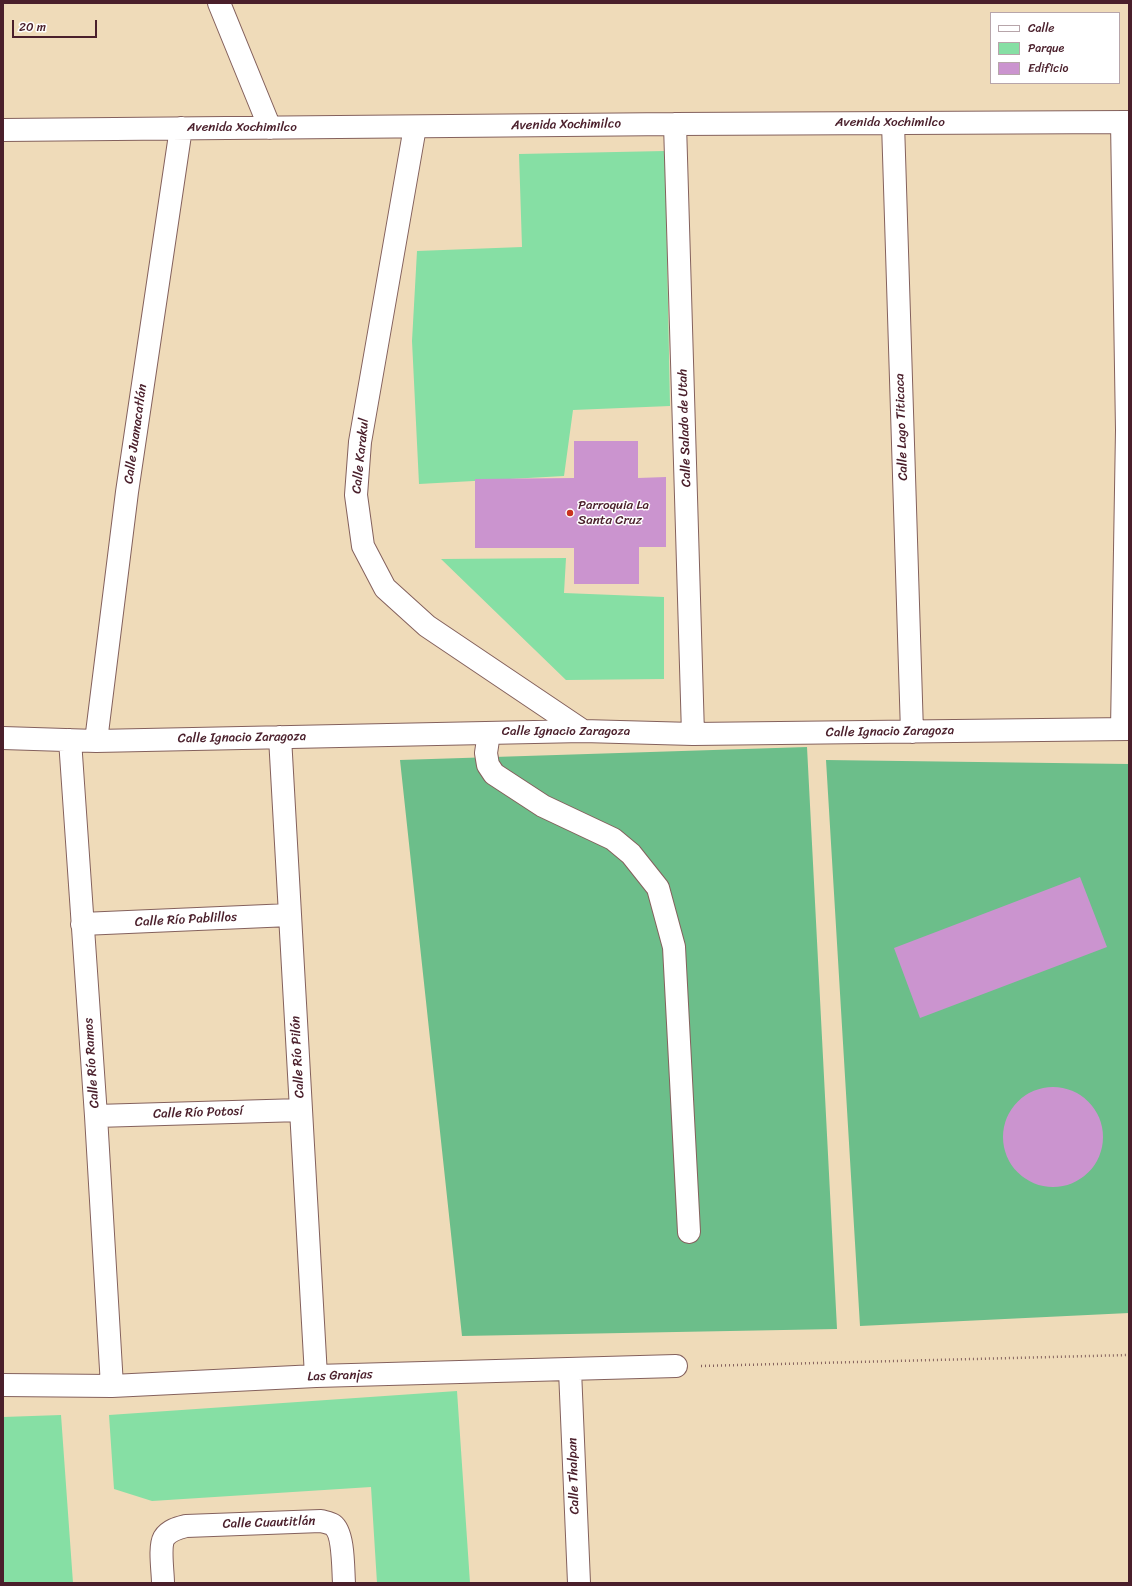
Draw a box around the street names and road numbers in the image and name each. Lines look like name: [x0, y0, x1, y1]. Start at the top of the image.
street label: Avenida Xochimilco: [835, 115, 945, 131]
street label: Avenida Xochimilco: [511, 116, 621, 134]
street label: Avenida Xochimilco: [187, 120, 297, 136]
street label: Calle Salado de Utah: [675, 369, 695, 487]
street label: Calle Lago Titicaca: [892, 373, 912, 481]
street label: Calle Juanacatlán: [121, 383, 151, 485]
street label: Calle Karakul: [349, 417, 373, 495]
street label: Calle Ignacio Zaragoza: [826, 723, 954, 741]
street label: Calle Ignacio Zaragoza: [502, 724, 630, 740]
street label: Calle Ignacio Zaragoza: [178, 729, 306, 747]
street label: Calle Río Pablillos: [135, 910, 237, 930]
street label: Calle Río Pilón: [288, 1015, 308, 1099]
street label: Calle Río Ramos: [81, 1017, 103, 1109]
street label: Calle Río Potosí: [153, 1104, 243, 1122]
street label: Las Granjas: [307, 1367, 373, 1385]
street label: Calle Thalpan: [565, 1437, 583, 1515]
street label: Calle Cuautitlán: [222, 1514, 316, 1532]

